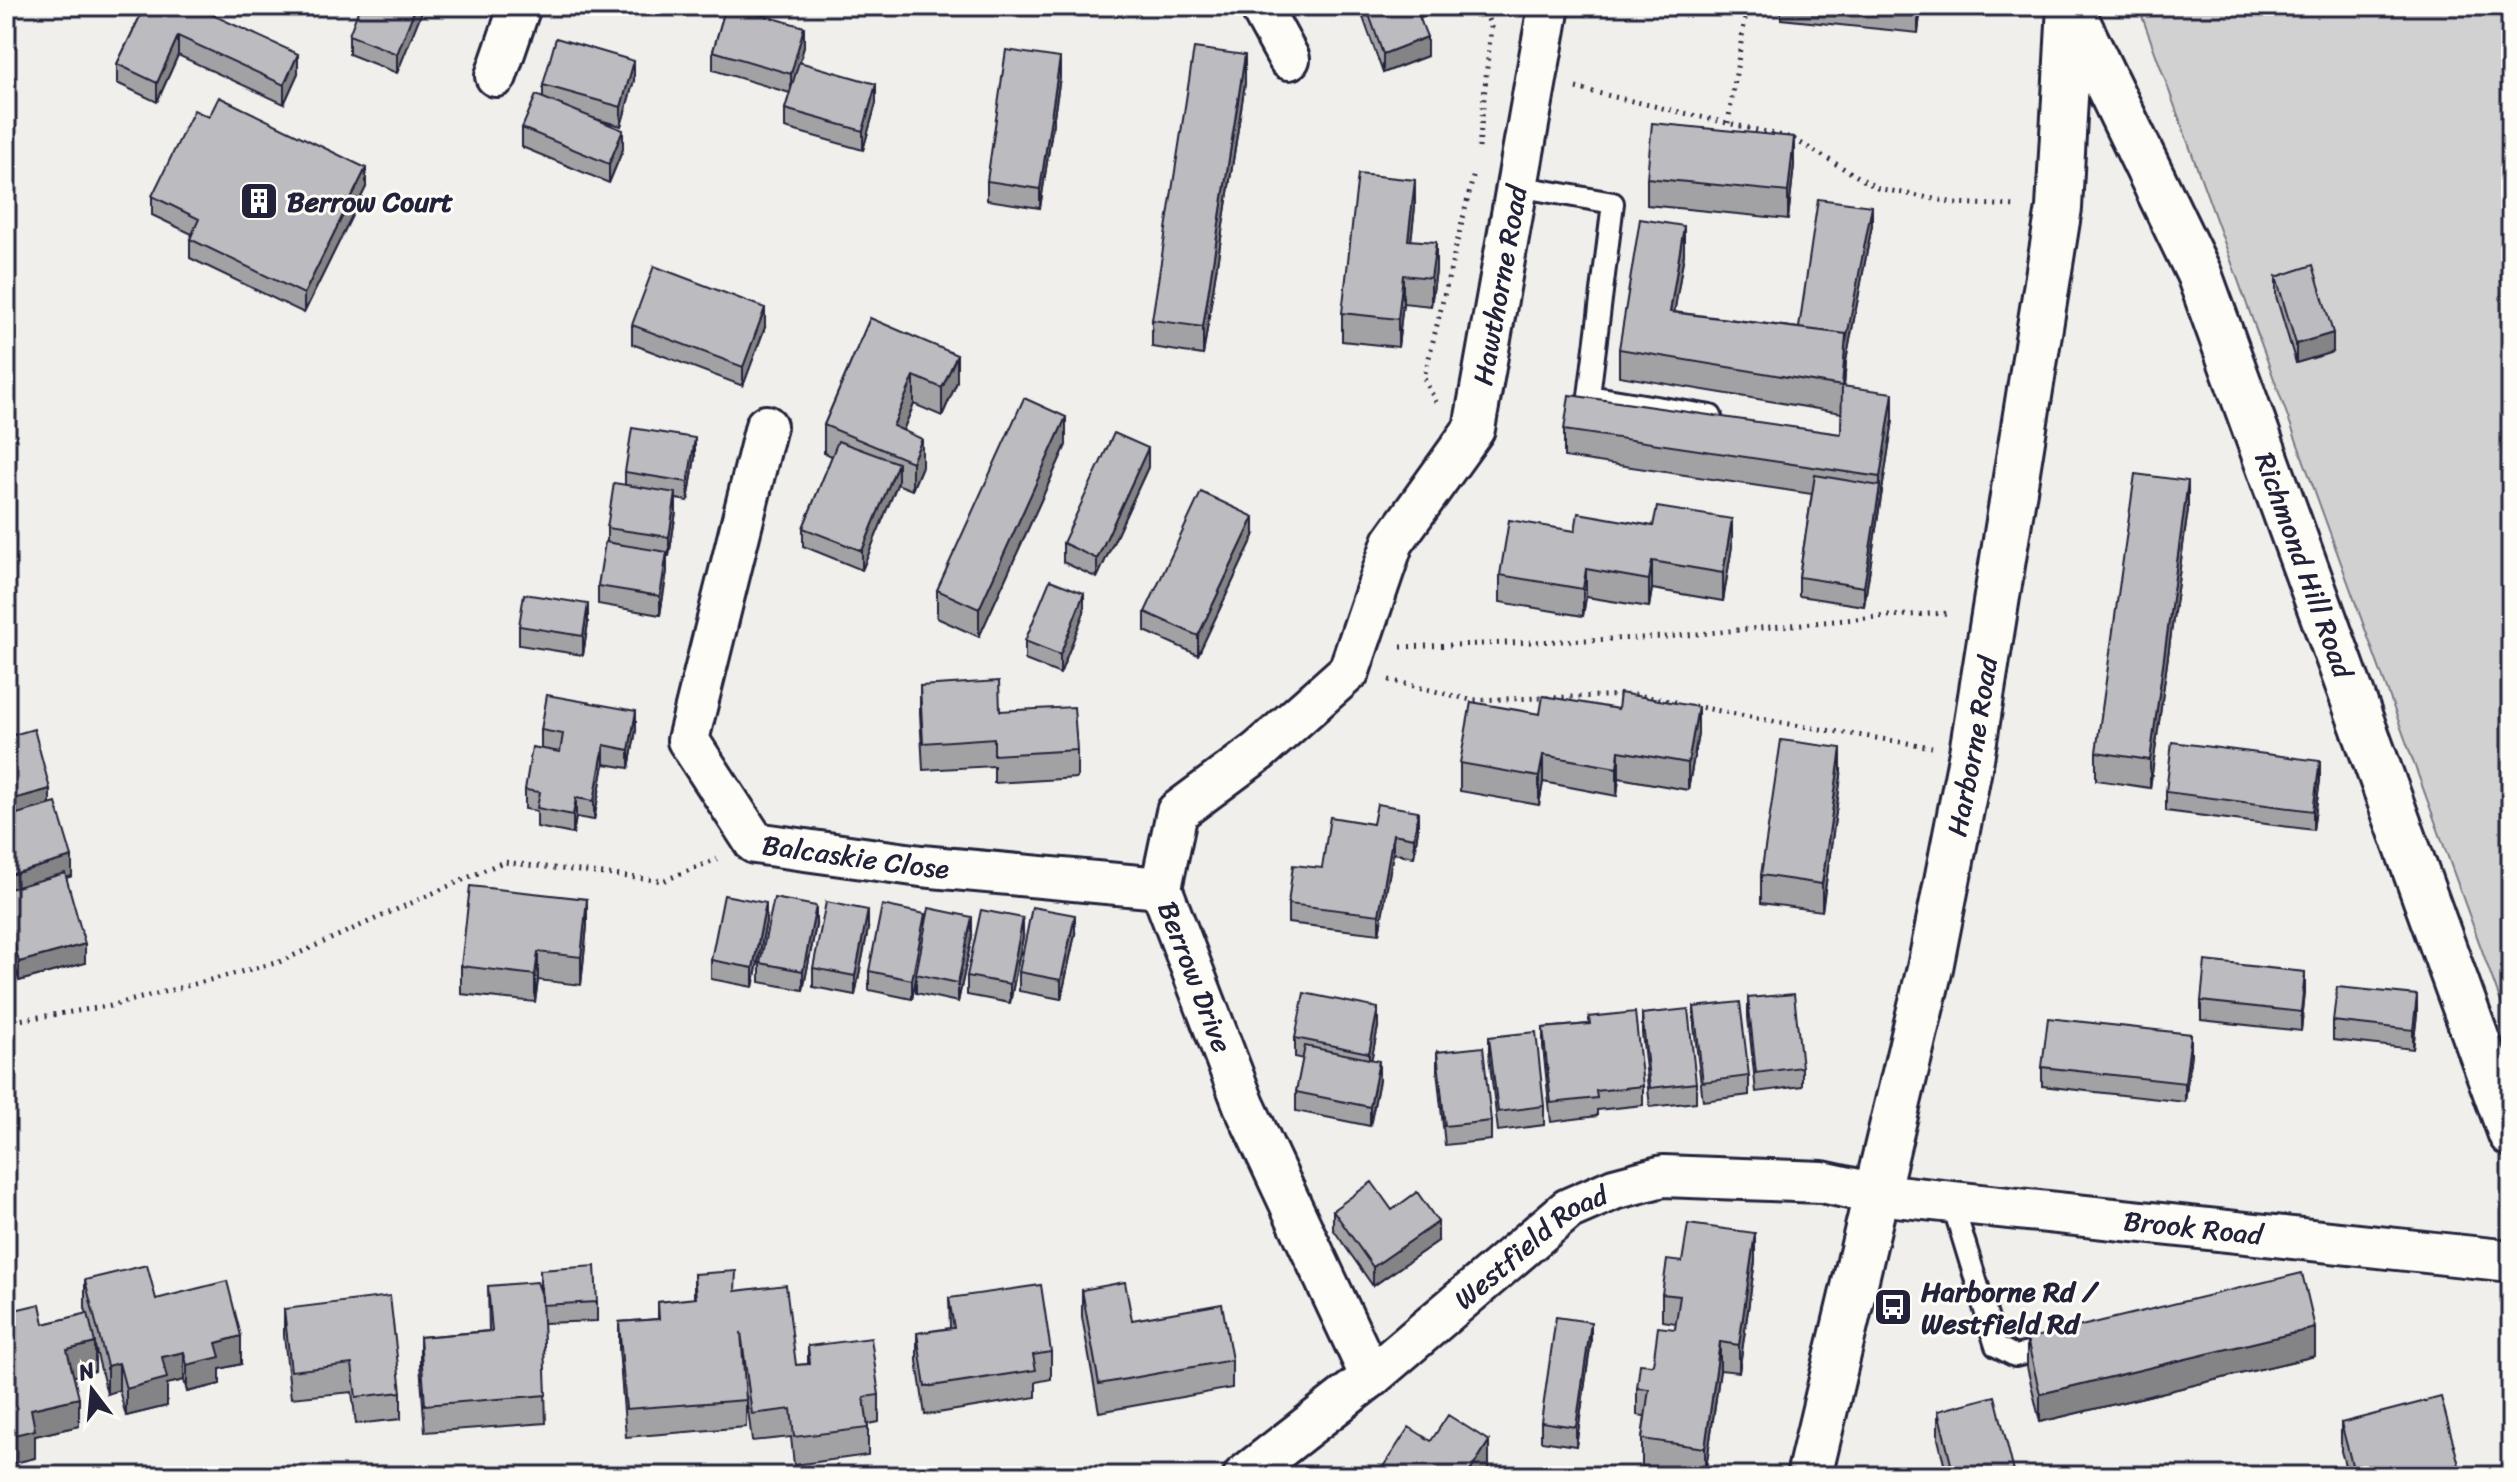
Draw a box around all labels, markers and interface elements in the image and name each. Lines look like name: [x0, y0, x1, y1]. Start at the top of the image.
place label: Berrow Court: [287, 177, 454, 226]
building icon: Berrow Court: [238, 180, 280, 222]
street label: Hawthorne Road: [1458, 180, 1542, 389]
street label: Richmond Hill Road: [2241, 445, 2369, 687]
street label: Harborne Road: [1932, 650, 2012, 840]
street label: Balcaskie Close: [759, 820, 951, 893]
street label: Berrow Drive: [1144, 894, 1246, 1060]
street label: Westfield Road: [1442, 1169, 1617, 1322]
street label: Brook Road: [2121, 1196, 2267, 1259]
place label: Harborne Rd / Westfield Rd: [1921, 1267, 2100, 1348]
bus stop icon: Harborne Rd / Westfield Rd: [1872, 1286, 1914, 1328]
north arrow: [52, 1350, 132, 1430]
text: N: [73, 1350, 100, 1392]

